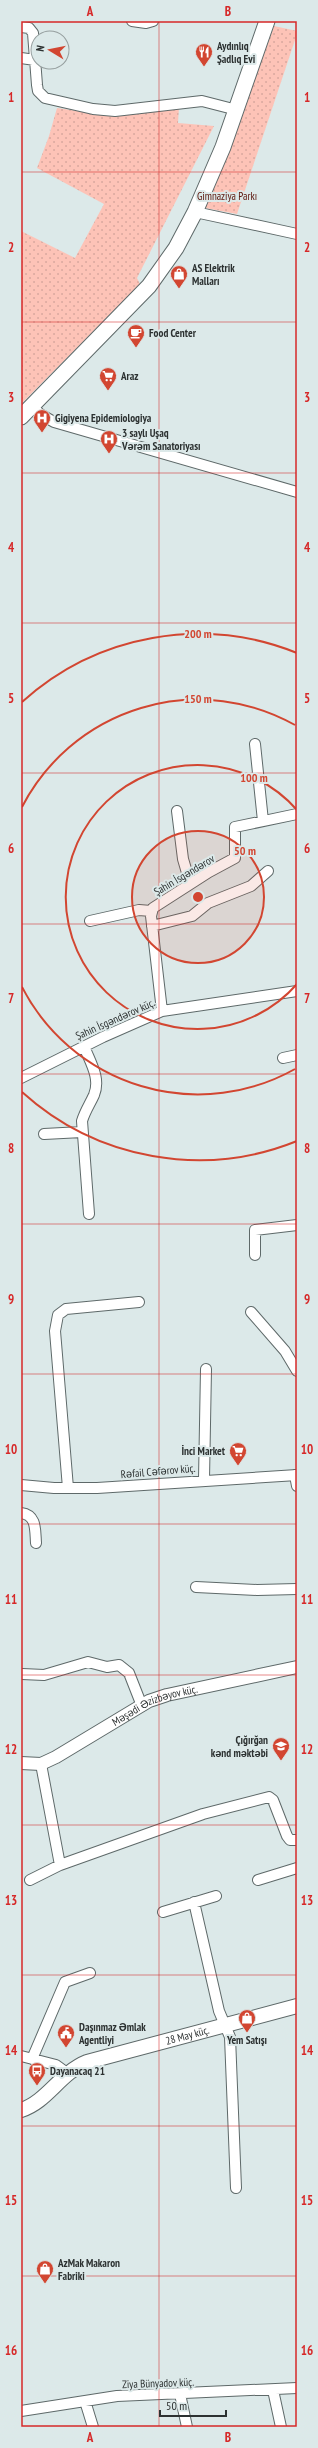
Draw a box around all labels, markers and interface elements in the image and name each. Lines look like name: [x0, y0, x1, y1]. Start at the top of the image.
text: A: [86, 3, 94, 20]
text: B: [225, 3, 231, 20]
north arrow: [30, 30, 70, 70]
place label: Aydınlıq Şadlıq Evi: [216, 39, 256, 66]
restaurant icon: Aydınlıq Şadlıq Evi: [194, 42, 214, 67]
text: N: [33, 44, 48, 52]
text: 1: [8, 89, 14, 106]
text: 1: [304, 89, 310, 106]
park label: Gimnaziya Parkı: [197, 189, 257, 203]
text: 2: [8, 239, 14, 256]
text: 2: [304, 239, 310, 256]
place label: AS Elektrik Malları: [191, 261, 235, 288]
shop icon: AS Elektrik Malları: [169, 264, 189, 289]
cafe icon: Food Center: [126, 323, 146, 348]
place label: Food Center: [149, 326, 197, 340]
supermarket icon: Araz: [98, 366, 118, 391]
place label: Araz: [120, 369, 138, 383]
text: 3: [8, 389, 14, 406]
text: 3: [304, 389, 310, 406]
hospital icon: Gigiyena Epidemiologiya: [32, 408, 52, 433]
place label: Gigiyena Epidemiologiya: [55, 411, 152, 425]
place label: 3 saylı Uşaq Vərəm Sanatoriyası: [121, 426, 200, 453]
hospital icon: 3 saylı Uşaq Vərəm Sanatoriyası: [99, 429, 119, 454]
text: 4: [8, 539, 15, 556]
text: 4: [304, 539, 311, 556]
text: 200 m: [184, 626, 212, 641]
text: 5: [8, 690, 14, 707]
text: 5: [304, 690, 310, 707]
text: 150 m: [184, 691, 212, 706]
text: 100 m: [240, 770, 268, 785]
text: 6: [8, 840, 14, 857]
text: 6: [304, 840, 310, 857]
text: 50 m: [234, 843, 256, 858]
street label: Şahin İsgəndərov: [151, 851, 217, 899]
centre of rings: [191, 890, 205, 904]
text: 7: [8, 990, 14, 1007]
text: 7: [304, 990, 310, 1007]
street label: Şahin İsgəndərov küç.: [73, 995, 157, 1043]
text: 8: [8, 1140, 14, 1157]
text: 8: [304, 1140, 310, 1157]
text: 9: [8, 1291, 14, 1308]
text: 9: [304, 1291, 310, 1308]
text: 10: [5, 1441, 17, 1458]
supermarket icon: İnci Market: [228, 1441, 248, 1466]
text: 10: [301, 1441, 313, 1458]
place label: İnci Market: [181, 1444, 226, 1458]
street label: Rəfail Cəfərov küç.: [120, 1461, 196, 1481]
text: 11: [5, 1591, 17, 1608]
text: 11: [301, 1591, 313, 1608]
street label: Məşədi Əzizbəyov küç.: [109, 1682, 199, 1729]
place label: Çığırğan kənd məktəbi: [211, 1733, 269, 1760]
school or university icon: Çığırğan kənd məktəbi: [271, 1736, 291, 1761]
text: 12: [5, 1741, 17, 1758]
text: 12: [301, 1741, 313, 1758]
text: 13: [5, 1892, 17, 1909]
text: 13: [301, 1892, 313, 1909]
shop icon: Yem Satışı: [237, 2008, 257, 2033]
place label: Daşınmaz Əmlak Agentliyi: [78, 2020, 146, 2047]
public building icon: Daşınmaz Əmlak Agentliyi: [56, 2023, 76, 2048]
street label: 28 May küç.: [164, 2023, 211, 2048]
place label: Yem Satışı: [226, 2033, 267, 2047]
text: 14: [5, 2042, 18, 2059]
text: 14: [301, 2042, 314, 2059]
bus stop icon: Dayanacaq 21: [27, 2061, 47, 2086]
place label: Dayanacaq 21: [50, 2064, 105, 2078]
text: 15: [5, 2192, 17, 2209]
text: 15: [301, 2192, 313, 2209]
place label: AzMak Makaron Fabriki: [57, 2256, 120, 2283]
shop icon: AzMak Makaron Fabriki: [35, 2259, 55, 2284]
text: 16: [5, 2342, 17, 2359]
text: 16: [301, 2342, 313, 2359]
street label: Ziya Bünyadov küç.: [122, 2375, 194, 2391]
scale bar: [160, 2392, 226, 2418]
text: 50 m: [166, 2398, 187, 2413]
text: A: [86, 2429, 94, 2446]
text: B: [225, 2429, 231, 2446]

